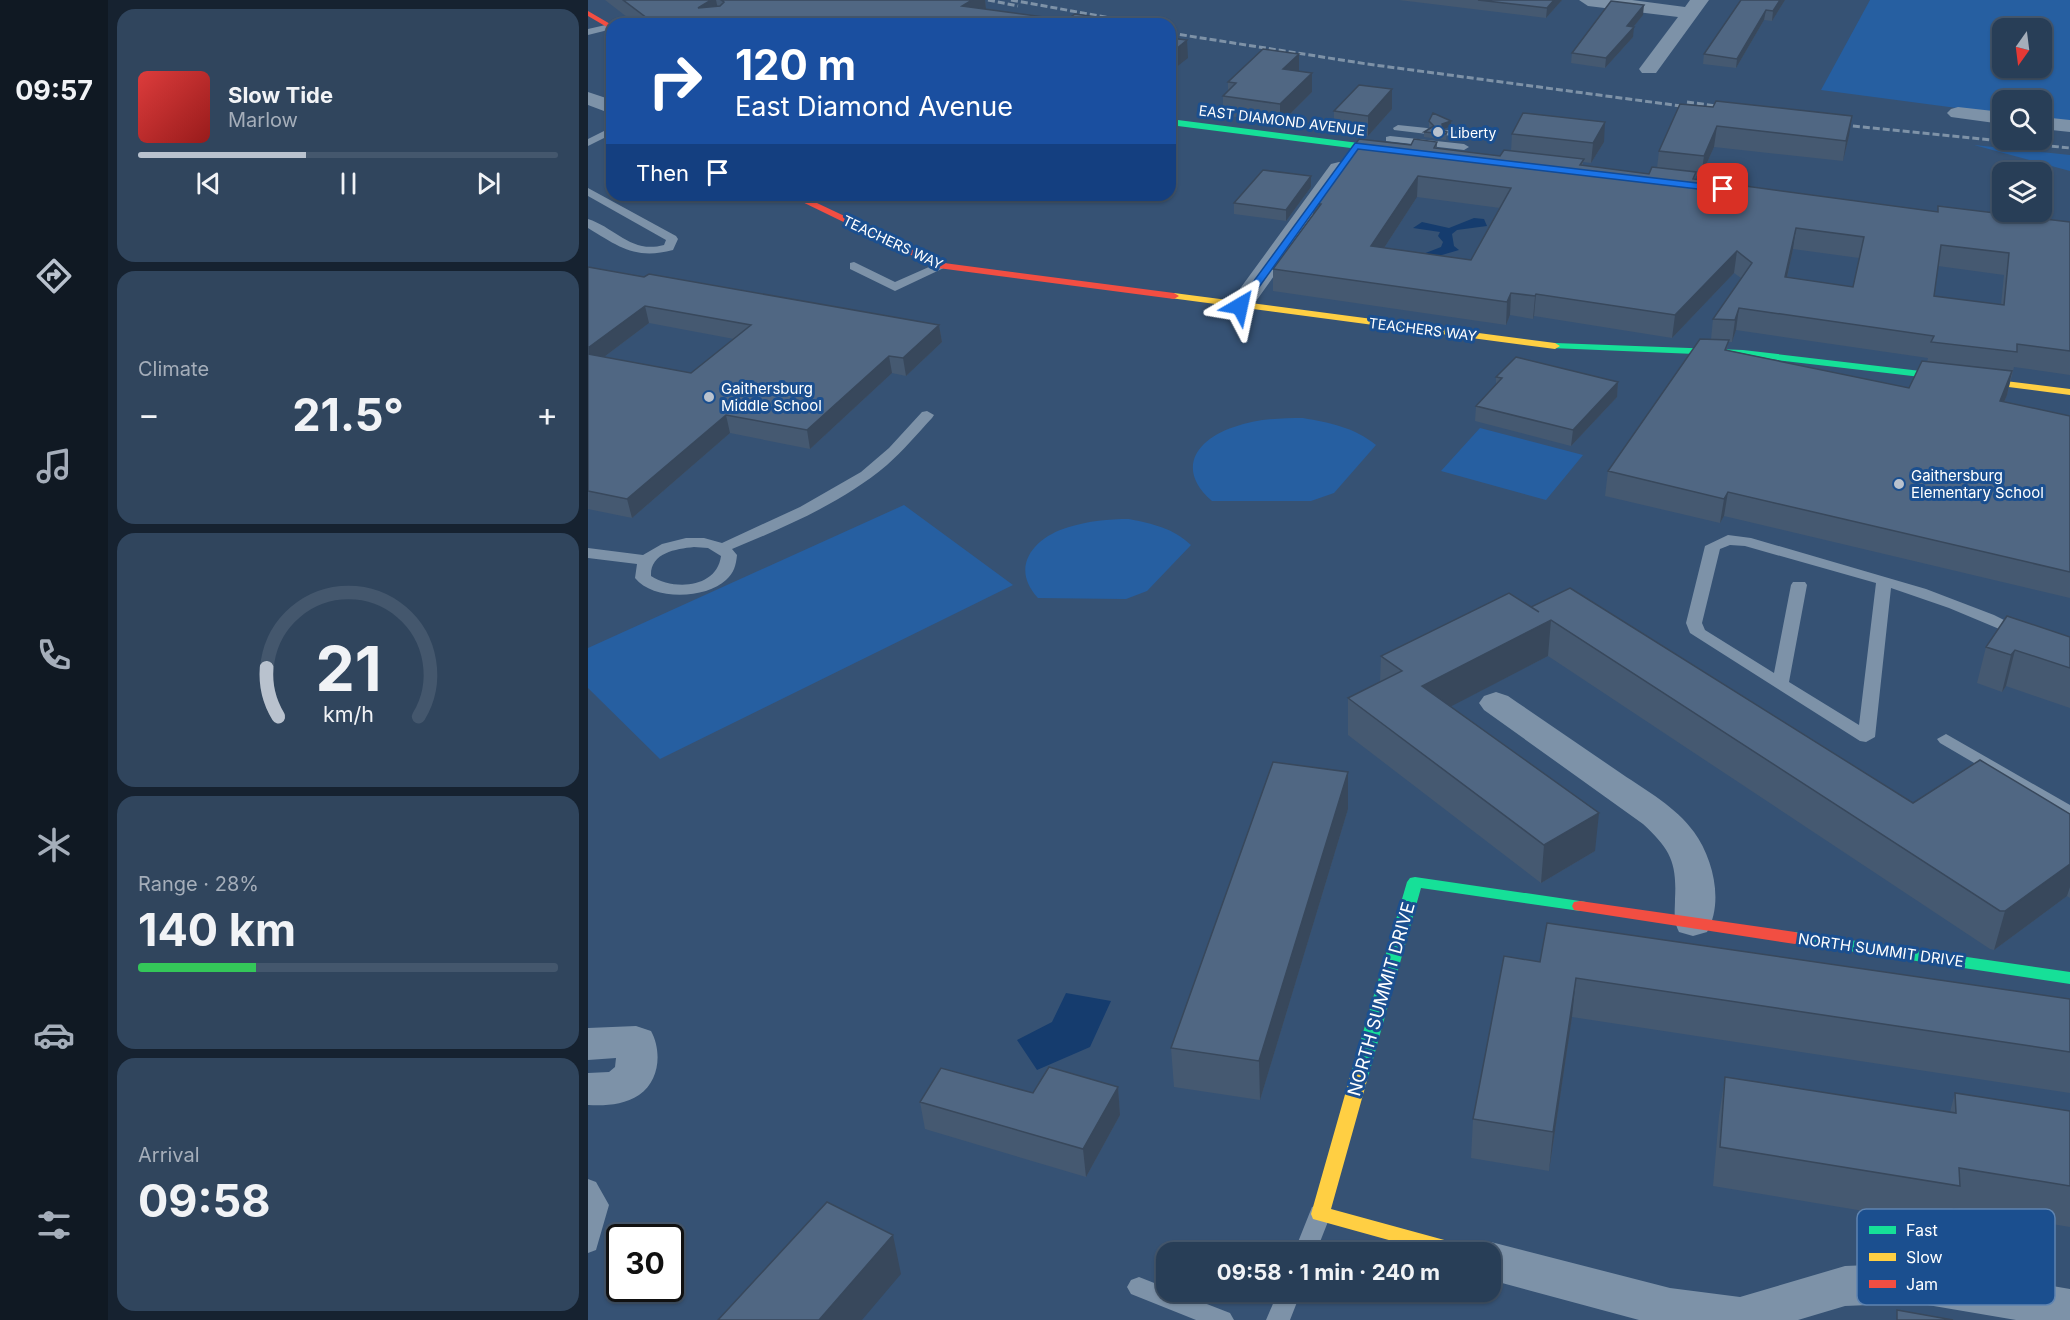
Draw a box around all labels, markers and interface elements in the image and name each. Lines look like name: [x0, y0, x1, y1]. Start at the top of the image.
north arrow: [1992, 18, 2052, 78]
map controls: [1992, 18, 2052, 222]
text: 120 m: [735, 39, 856, 90]
icon: right: [636, 42, 714, 120]
text: 09:57: [15, 74, 93, 107]
text: Slow Tide: [228, 82, 333, 108]
text: East Diamond Avenue: [735, 90, 1013, 123]
button: search: [1992, 90, 2052, 150]
street label: EAST DIAMOND AVENUE: [1198, 101, 1366, 139]
text: Marlow: [228, 108, 298, 132]
place label: Liberty: [1450, 124, 1496, 141]
marker: Liberty: [1431, 125, 1445, 139]
icon: arrive: [701, 156, 734, 189]
text: Then: [636, 160, 689, 186]
button: layers: [1992, 162, 2052, 222]
pin: [1697, 163, 1748, 214]
icon: previous: [192, 167, 225, 200]
icon: pause: [332, 167, 365, 200]
icon: next: [472, 167, 505, 200]
icon: arrive: [1706, 172, 1739, 205]
street label: TEACHERS WAY: [840, 211, 946, 273]
icon: directions: [33, 255, 75, 297]
position arrow: [1208, 274, 1272, 338]
street label: TEACHERS WAY: [1368, 314, 1478, 344]
text: Climate: [138, 357, 209, 381]
place label: Gaithersburg Middle School: [721, 379, 822, 415]
text: 21.5°: [292, 387, 404, 442]
marker: Gaithersburg Middle School: [702, 390, 716, 404]
text: −: [138, 394, 160, 434]
text: +: [536, 394, 558, 434]
icon: music: [33, 445, 75, 487]
place label: Gaithersburg Elementary School: [1911, 466, 2044, 502]
marker: Gaithersburg Elementary School: [1892, 477, 1906, 491]
text: 21: [315, 631, 381, 706]
icon: phone: [33, 634, 75, 676]
text: km/h: [323, 701, 373, 727]
icon: climate: [33, 824, 75, 866]
text: Range · 28%: [138, 872, 259, 896]
street label: NORTH SUMMIT DRIVE: [1343, 900, 1419, 1098]
text: 140 km: [138, 902, 296, 957]
street label: NORTH SUMMIT DRIVE: [1797, 929, 1965, 971]
icon: car: [33, 1014, 75, 1056]
text: Arrival: [138, 1143, 200, 1167]
text: 09:58: [138, 1173, 271, 1228]
icon: filters: [33, 1204, 75, 1246]
legend: [1857, 1209, 2055, 1305]
text: Fast: [1906, 1220, 1938, 1240]
speed limit sign: 30: [606, 1224, 684, 1302]
text: Slow: [1906, 1247, 1943, 1267]
text: 09:58 · 1 min · 240 m: [1217, 1259, 1440, 1285]
text: Jam: [1906, 1274, 1938, 1294]

